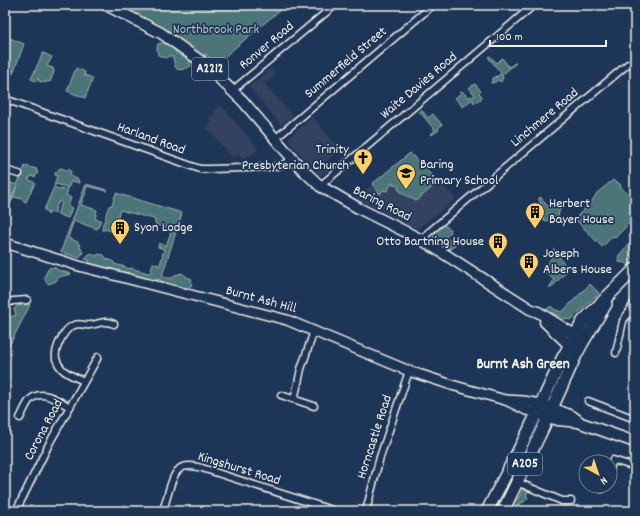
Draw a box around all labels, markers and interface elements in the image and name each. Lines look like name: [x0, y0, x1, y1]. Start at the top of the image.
street label: Ronver Road: [235, 17, 299, 75]
park label: Northbrook Park: [173, 20, 259, 40]
street label: Summerfield Street: [300, 22, 392, 104]
scale bar: [490, 22, 606, 48]
text: 100 m: [496, 29, 523, 46]
street label: Waite Davies Road: [376, 48, 462, 124]
road number: A2212: [192, 58, 228, 80]
street label: Linchmere Road: [507, 84, 583, 152]
street label: Harland Road: [114, 117, 188, 161]
place label: Trinity Presbyterian Church: [242, 140, 349, 176]
church icon: Trinity Presbyterian Church: [352, 147, 374, 175]
place label: Baring Primary School: [420, 155, 499, 191]
school or university icon: Baring Primary School: [395, 162, 417, 190]
street label: Baring Road: [349, 181, 415, 227]
place label: Herbert Bayer House: [549, 194, 614, 230]
building icon: Herbert Bayer House: [524, 201, 546, 229]
building icon: Syon Lodge: [109, 217, 131, 245]
place label: Syon Lodge: [134, 218, 193, 238]
building icon: Otto Bartning House: [487, 231, 509, 259]
place label: Otto Bartning House: [376, 232, 484, 252]
place label: Joseph Albers House: [543, 244, 612, 280]
building icon: Joseph Albers House: [518, 251, 540, 279]
street label: Burnt Ash Hill: [224, 281, 299, 319]
district label: Burnt Ash Green: [476, 354, 570, 376]
street label: Horncastle Road: [352, 392, 398, 482]
street label: Corona Road: [19, 396, 69, 464]
street label: Kingshurst Road: [195, 447, 283, 491]
road number: A205: [508, 453, 542, 475]
north arrow: [578, 454, 618, 494]
text: N: [595, 472, 610, 488]

